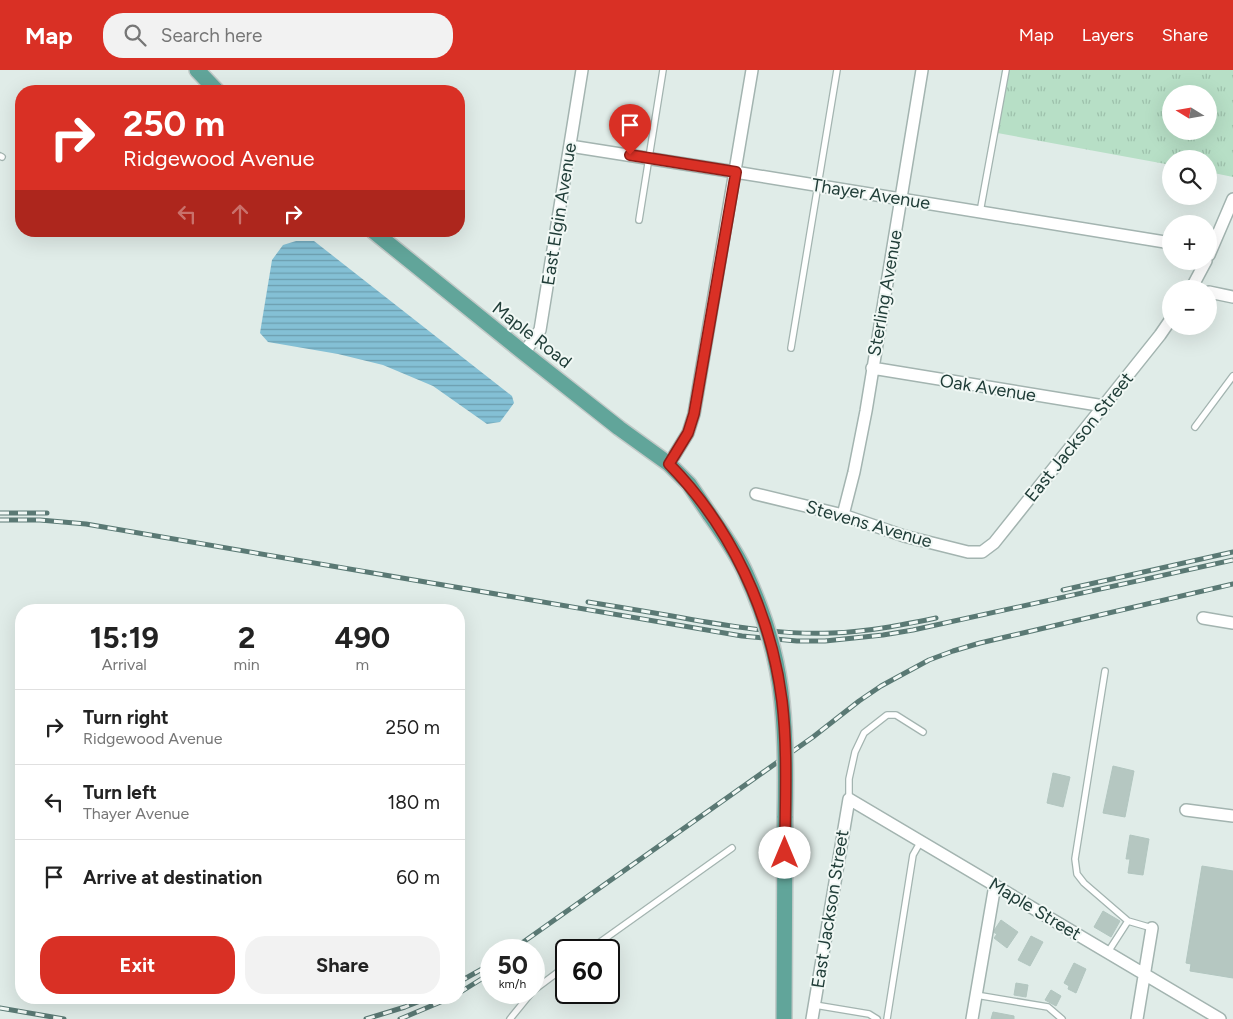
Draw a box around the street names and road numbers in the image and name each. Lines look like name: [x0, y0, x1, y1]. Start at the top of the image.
street label: East Elgin Avenue: [537, 141, 581, 287]
street label: Thayer Avenue: [810, 174, 932, 214]
street label: Sterling Avenue: [863, 228, 907, 358]
street label: Maple Road: [488, 297, 576, 373]
street label: East Jackson Street: [1020, 368, 1138, 506]
street label: Oak Avenue: [938, 370, 1038, 406]
street label: Stevens Avenue: [803, 495, 935, 553]
street label: East Jackson Street: [807, 828, 853, 990]
street label: Maple Street: [985, 873, 1085, 945]

